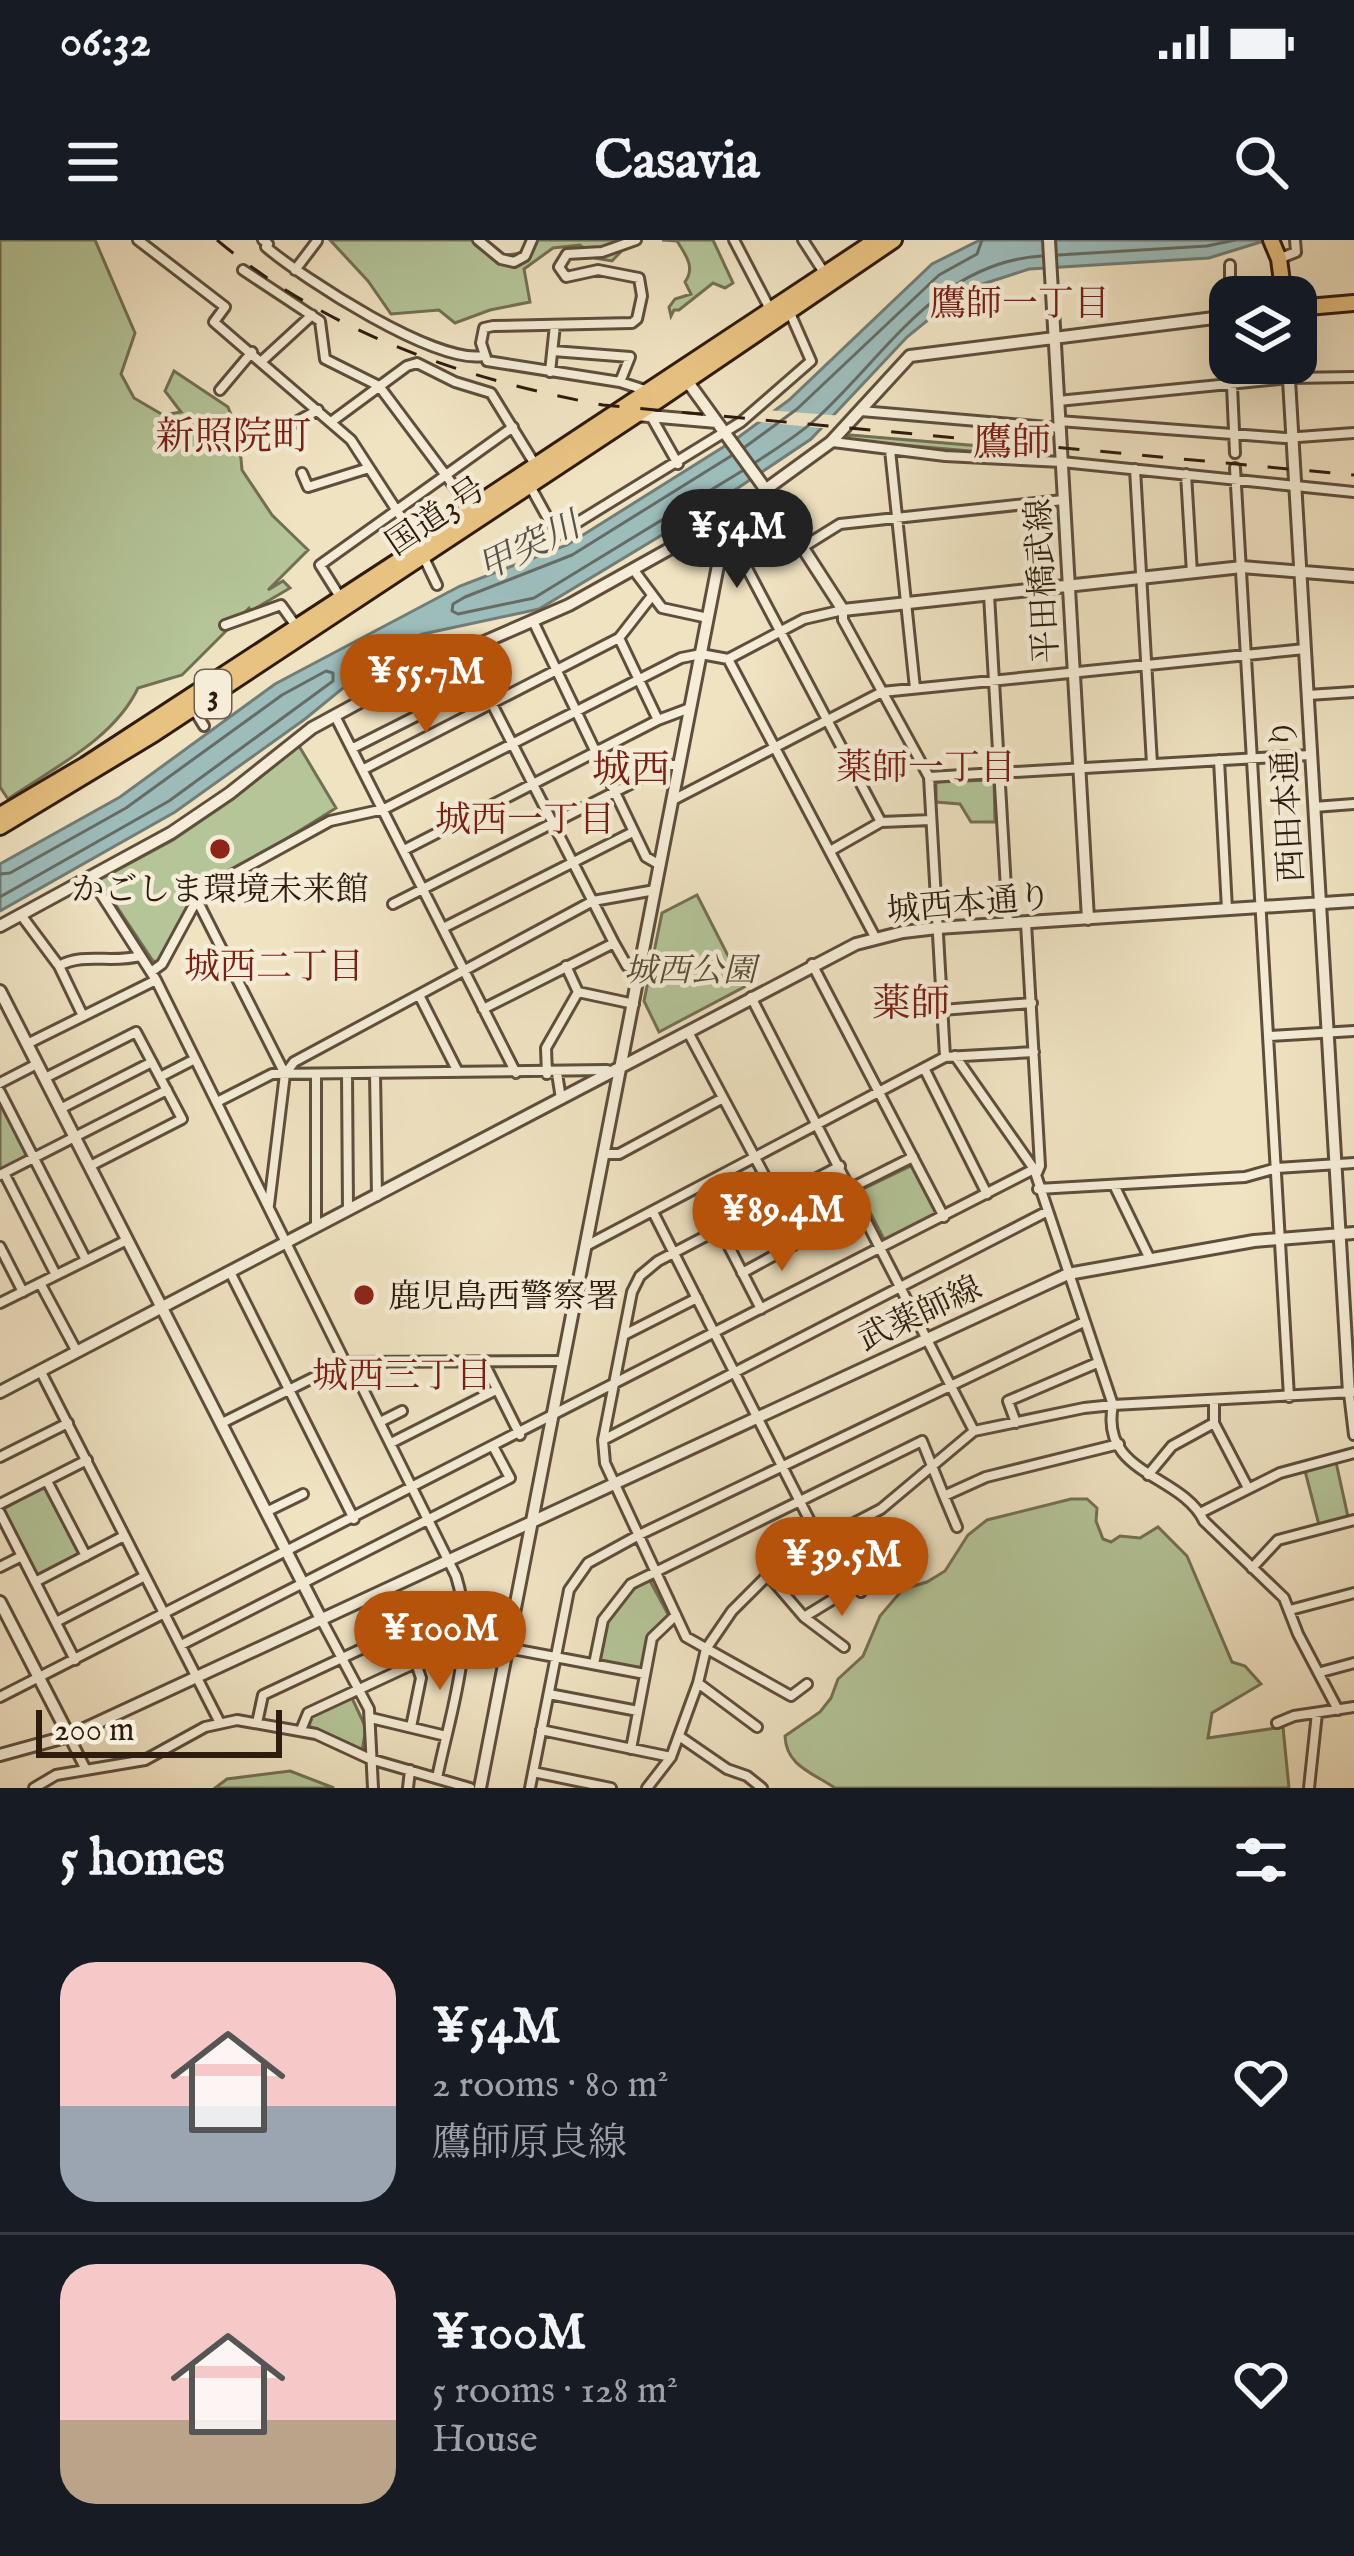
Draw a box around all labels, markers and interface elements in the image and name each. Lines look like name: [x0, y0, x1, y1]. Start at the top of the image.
text: 06:32: [60, 14, 151, 71]
text: Casavia: [594, 128, 760, 197]
icon: menu: [60, 129, 126, 195]
icon: search: [1228, 129, 1294, 195]
map controls: [1209, 276, 1317, 384]
button: layers: [1209, 276, 1317, 384]
district label: 鷹師一丁目: [930, 282, 1110, 328]
district label: 新照院町: [155, 414, 311, 463]
district label: 鷹師: [973, 420, 1051, 469]
street label: 国道3号: [379, 469, 495, 566]
pin: ¥54M: [666, 489, 808, 591]
street label: 平田橋武線: [1019, 497, 1069, 664]
water label: 甲突川: [471, 502, 592, 592]
text: ¥54M: [688, 503, 786, 552]
pin: ¥55.7M: [328, 634, 524, 736]
text: ¥55.7M: [367, 648, 485, 697]
road number: 3: [195, 670, 231, 718]
street label: 西田本通り: [1264, 716, 1314, 883]
district label: 薬師一丁目: [836, 746, 1016, 792]
district label: 城西: [592, 747, 670, 796]
district label: 城西一丁目: [435, 798, 615, 844]
marker: かごしま環境未来館: [207, 836, 233, 862]
place label: かごしま環境未来館: [72, 870, 369, 912]
street label: 城西本通り: [885, 877, 1053, 933]
district label: 城西二丁目: [184, 945, 364, 991]
park label: 城西公園: [624, 951, 761, 993]
district label: 薬師: [872, 981, 950, 1030]
pin: ¥89.4M: [684, 1172, 880, 1274]
text: ¥89.4M: [719, 1186, 845, 1235]
street label: 武薬師線: [852, 1268, 989, 1362]
place label: 鹿児島西警察署: [388, 1277, 619, 1319]
marker: 鹿児島西警察署: [351, 1282, 377, 1308]
district label: 城西三丁目: [312, 1354, 492, 1400]
pin: ¥39.5M: [744, 1517, 940, 1619]
text: ¥39.5M: [782, 1531, 902, 1580]
pin: ¥100M: [356, 1591, 524, 1693]
text: ¥100M: [381, 1605, 499, 1654]
scale bar: [36, 1704, 282, 1757]
text: 200 m: [54, 1710, 135, 1752]
icon: filters: [1228, 1827, 1294, 1893]
text: 5 homes: [60, 1828, 225, 1893]
text: ¥54M: [432, 1996, 560, 2061]
icon: home: [156, 2010, 300, 2154]
icon: heart: [1228, 2049, 1294, 2115]
text: 2 rooms · 80 m²: [432, 2061, 669, 2110]
text: 鷹師原良線: [432, 2120, 627, 2169]
text: ¥100M: [432, 2302, 586, 2367]
icon: home: [156, 2312, 300, 2456]
icon: heart: [1228, 2351, 1294, 2417]
text: 5 rooms · 128 m²: [432, 2367, 678, 2416]
text: House: [432, 2416, 538, 2465]

